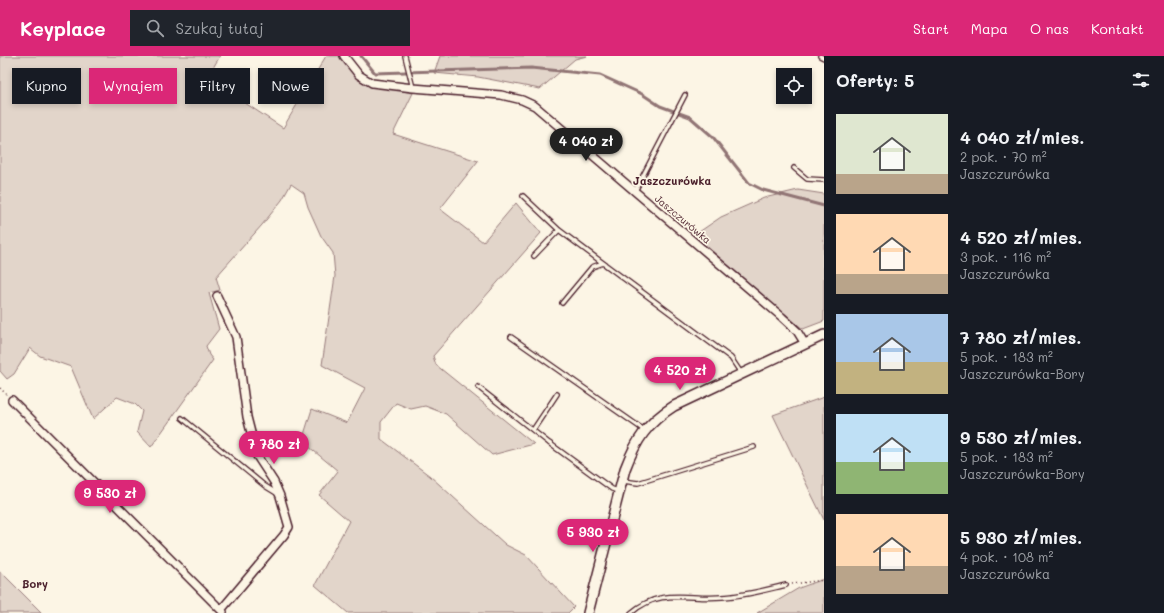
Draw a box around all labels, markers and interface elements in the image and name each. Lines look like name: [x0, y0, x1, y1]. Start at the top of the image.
search box: [130, 10, 410, 46]
text: Keyplace: [20, 16, 106, 41]
icon: search: [144, 17, 166, 39]
text: Szukaj tutaj: [176, 18, 264, 38]
text: Start: [913, 19, 949, 38]
text: Mapa: [971, 19, 1008, 38]
text: O nas: [1030, 19, 1069, 38]
text: Kontakt: [1091, 19, 1144, 38]
chip: Kupno: [12, 68, 81, 104]
chip: Wynajem: [89, 68, 177, 104]
chip: Filtry: [185, 68, 250, 104]
chip: Nowe: [258, 68, 324, 104]
map controls: [776, 68, 812, 104]
button: locate: [776, 68, 812, 104]
text: Oferty: 5: [836, 69, 914, 91]
icon: filters: [1130, 69, 1152, 91]
text: 4 040 zł/mies.: [960, 126, 1084, 148]
pin: 4 040 zł: [545, 128, 627, 162]
icon: home: [868, 130, 916, 178]
text: 4 040 zł: [559, 132, 613, 149]
text: 2 pok. · 70 m²: [960, 148, 1047, 165]
text: Jaszczurówka: [960, 165, 1050, 182]
district label: Jaszczurówka: [633, 173, 711, 188]
street label: Jaszczurówka: [652, 191, 714, 247]
text: 4 520 zł/mies.: [960, 226, 1082, 248]
icon: home: [868, 230, 916, 278]
text: 3 pok. · 116 m²: [960, 248, 1051, 265]
text: Jaszczurówka: [960, 265, 1050, 282]
text: 7 780 zł/mies.: [960, 326, 1081, 348]
icon: home: [868, 330, 916, 378]
text: 5 pok. · 183 m²: [960, 348, 1053, 365]
pin: 4 520 zł: [639, 357, 721, 391]
text: 4 520 zł: [654, 361, 706, 378]
text: Jaszczurówka-Bory: [960, 365, 1085, 382]
text: 9 530 zł/mies.: [960, 426, 1082, 448]
icon: home: [868, 430, 916, 478]
pin: 7 780 zł: [233, 431, 315, 465]
text: 7 780 zł: [248, 435, 300, 452]
text: 5 pok. · 183 m²: [960, 448, 1053, 465]
text: Jaszczurówka-Bory: [960, 465, 1085, 482]
pin: 9 530 zł: [69, 480, 151, 514]
text: 9 530 zł: [84, 484, 136, 501]
pin: 5 930 zł: [552, 519, 634, 553]
text: 5 930 zł: [567, 523, 619, 540]
text: 5 930 zł/mies.: [960, 526, 1082, 548]
icon: home: [868, 530, 916, 578]
text: 4 pok. · 108 m²: [960, 548, 1053, 565]
text: Jaszczurówka: [960, 565, 1050, 582]
district label: Bory: [22, 576, 48, 591]

